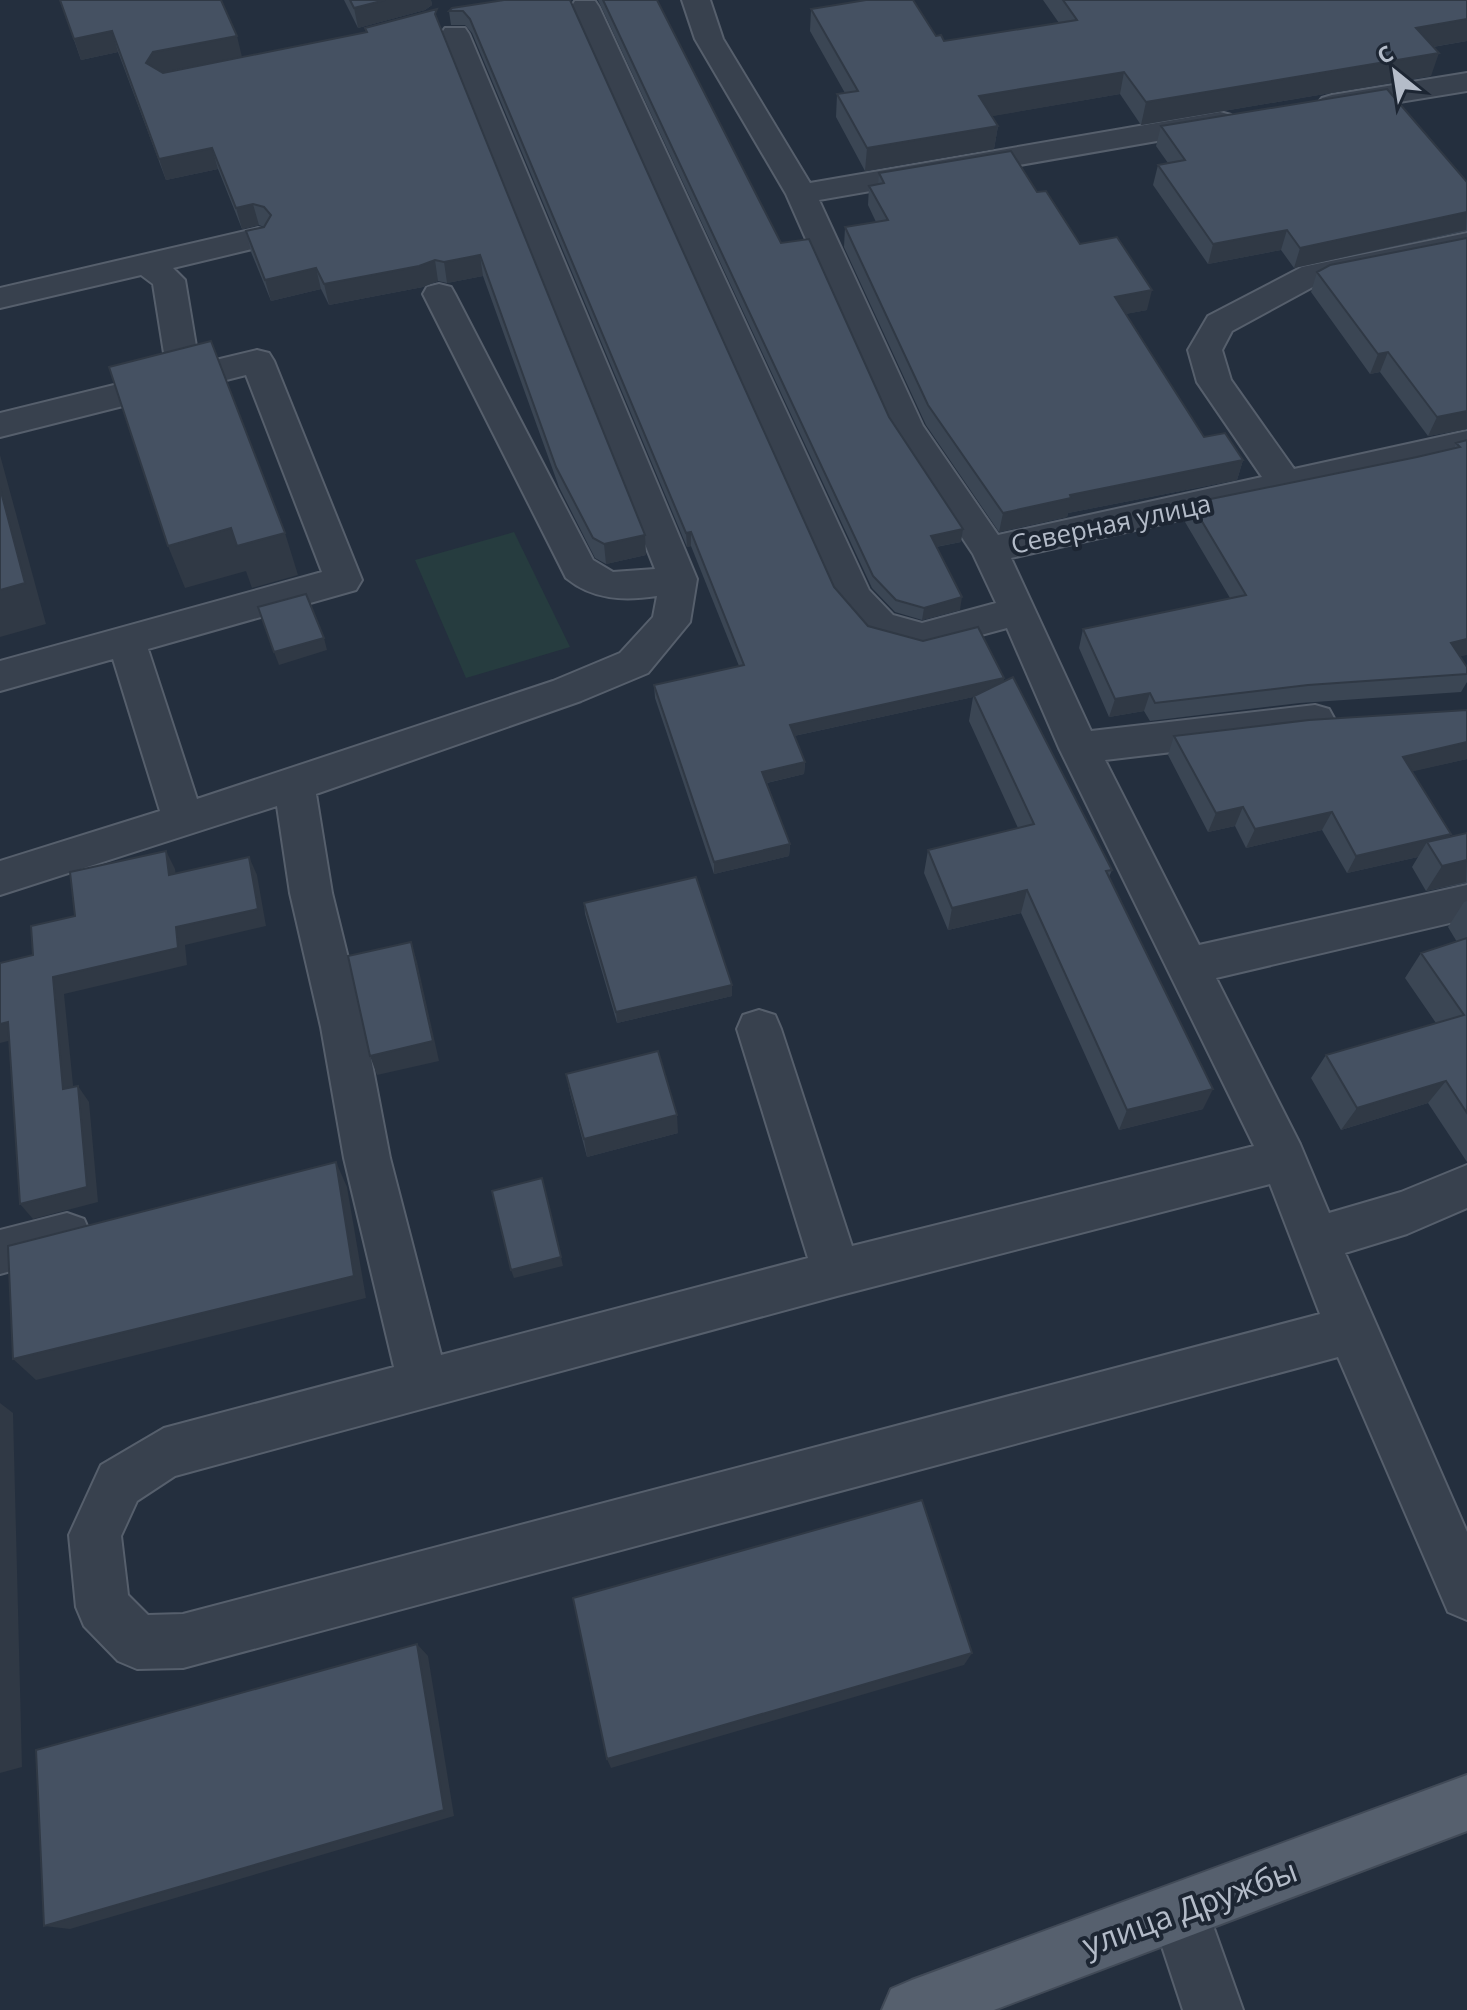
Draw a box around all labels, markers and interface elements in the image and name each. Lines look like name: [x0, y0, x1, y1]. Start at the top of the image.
north arrow: [1355, 32, 1435, 112]
text: С: [1371, 37, 1398, 70]
street label: Северная улица: [1007, 484, 1214, 562]
street label: улица Дружбы: [1076, 1848, 1303, 1965]

